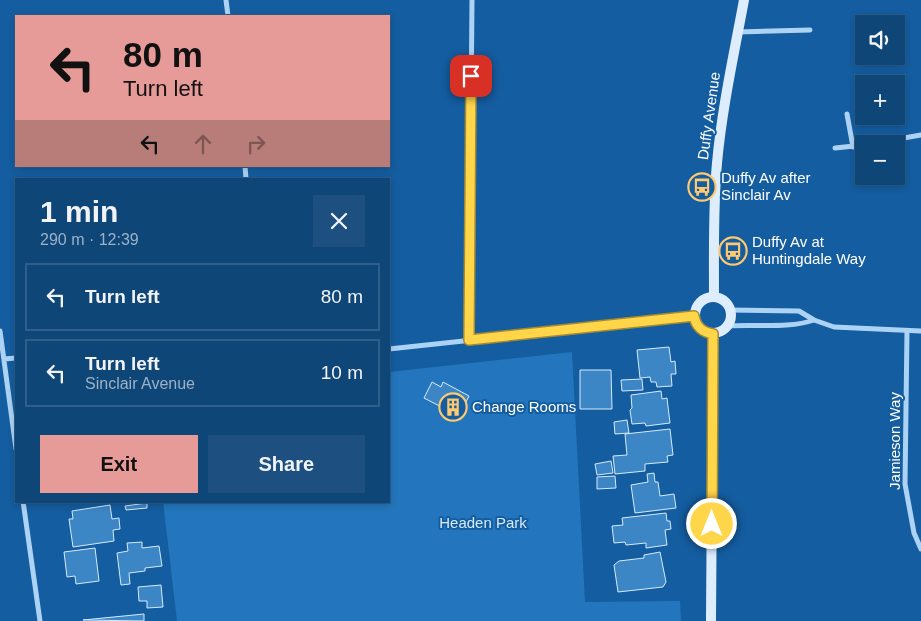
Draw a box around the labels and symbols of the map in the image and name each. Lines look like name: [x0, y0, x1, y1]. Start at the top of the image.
pin: [450, 55, 492, 97]
street label: Duffy Avenue: [694, 71, 723, 161]
place label: Duffy Av after Sinclair Av: [721, 169, 811, 203]
bus stop icon: Duffy Av after Sinclair Av: [687, 172, 717, 202]
place label: Duffy Av at Huntingdale Way: [752, 233, 866, 267]
bus stop icon: Duffy Av at Huntingdale Way: [718, 236, 748, 266]
building icon: Change Rooms: [438, 392, 468, 422]
street label: Jamieson Way: [886, 392, 903, 490]
place label: Change Rooms: [472, 398, 576, 415]
position arrow: [685, 497, 737, 549]
park label: Headen Park: [439, 514, 527, 531]

